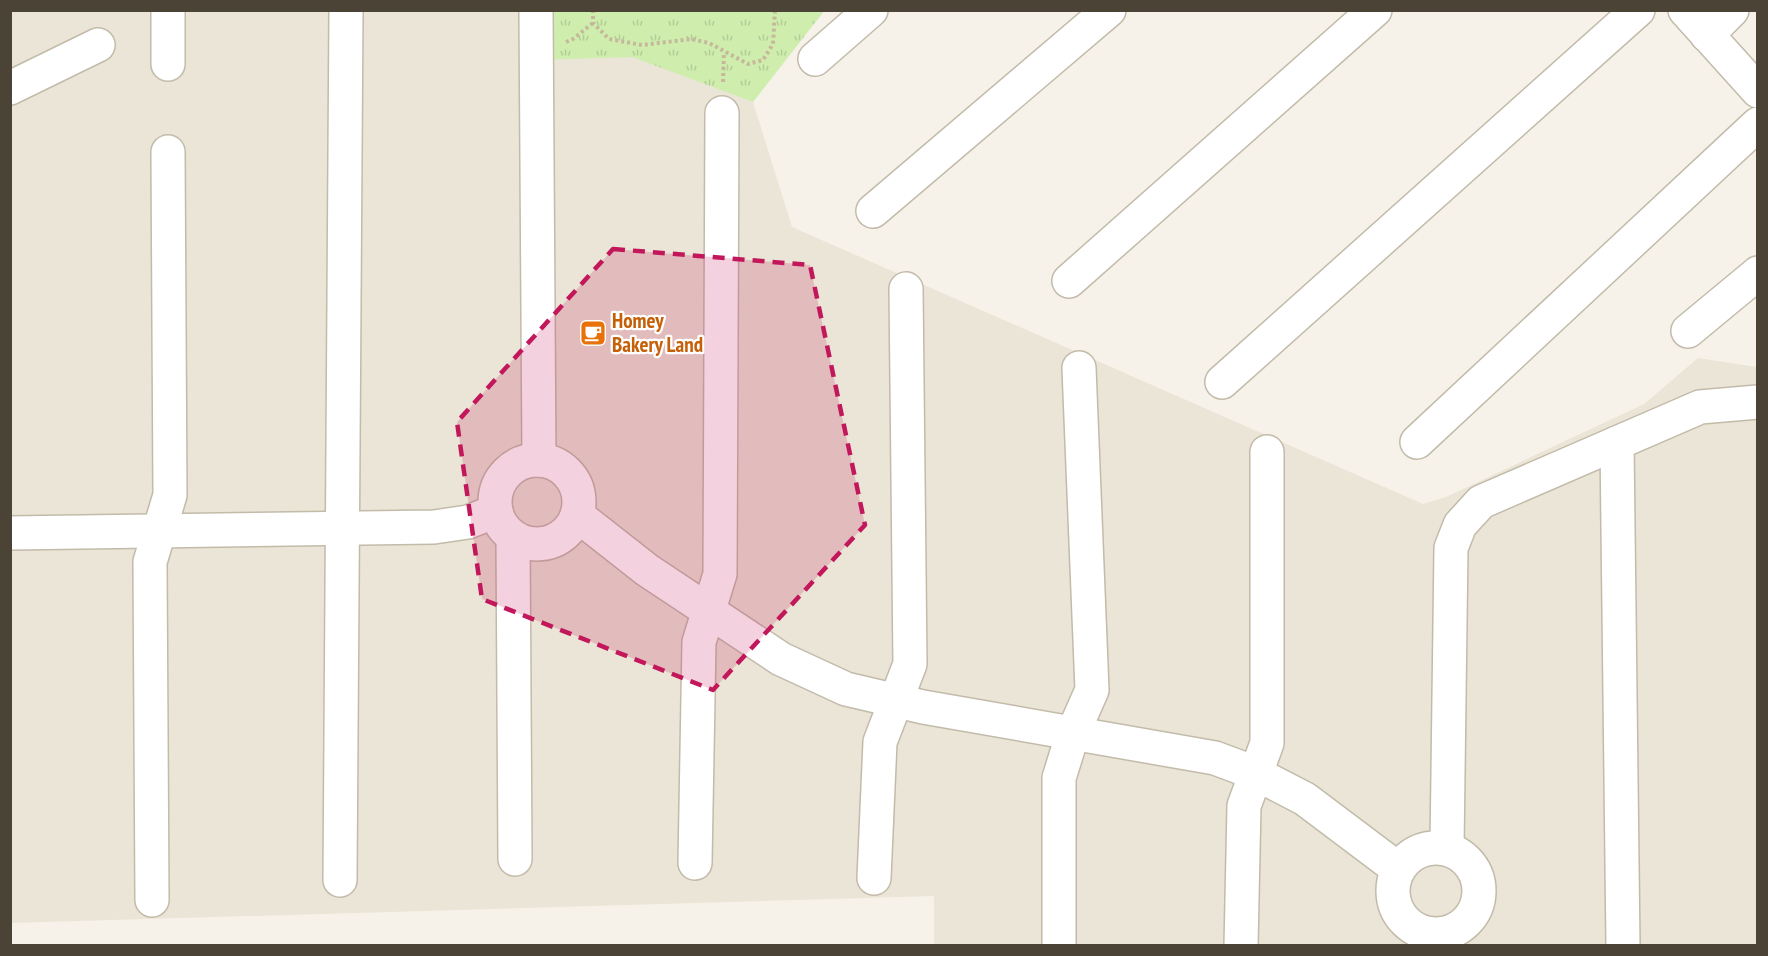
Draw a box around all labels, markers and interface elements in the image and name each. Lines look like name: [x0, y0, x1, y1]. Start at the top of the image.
place label: Homey Bakery Land: [612, 307, 703, 358]
cafe icon: Homey Bakery Land: [578, 318, 608, 348]

